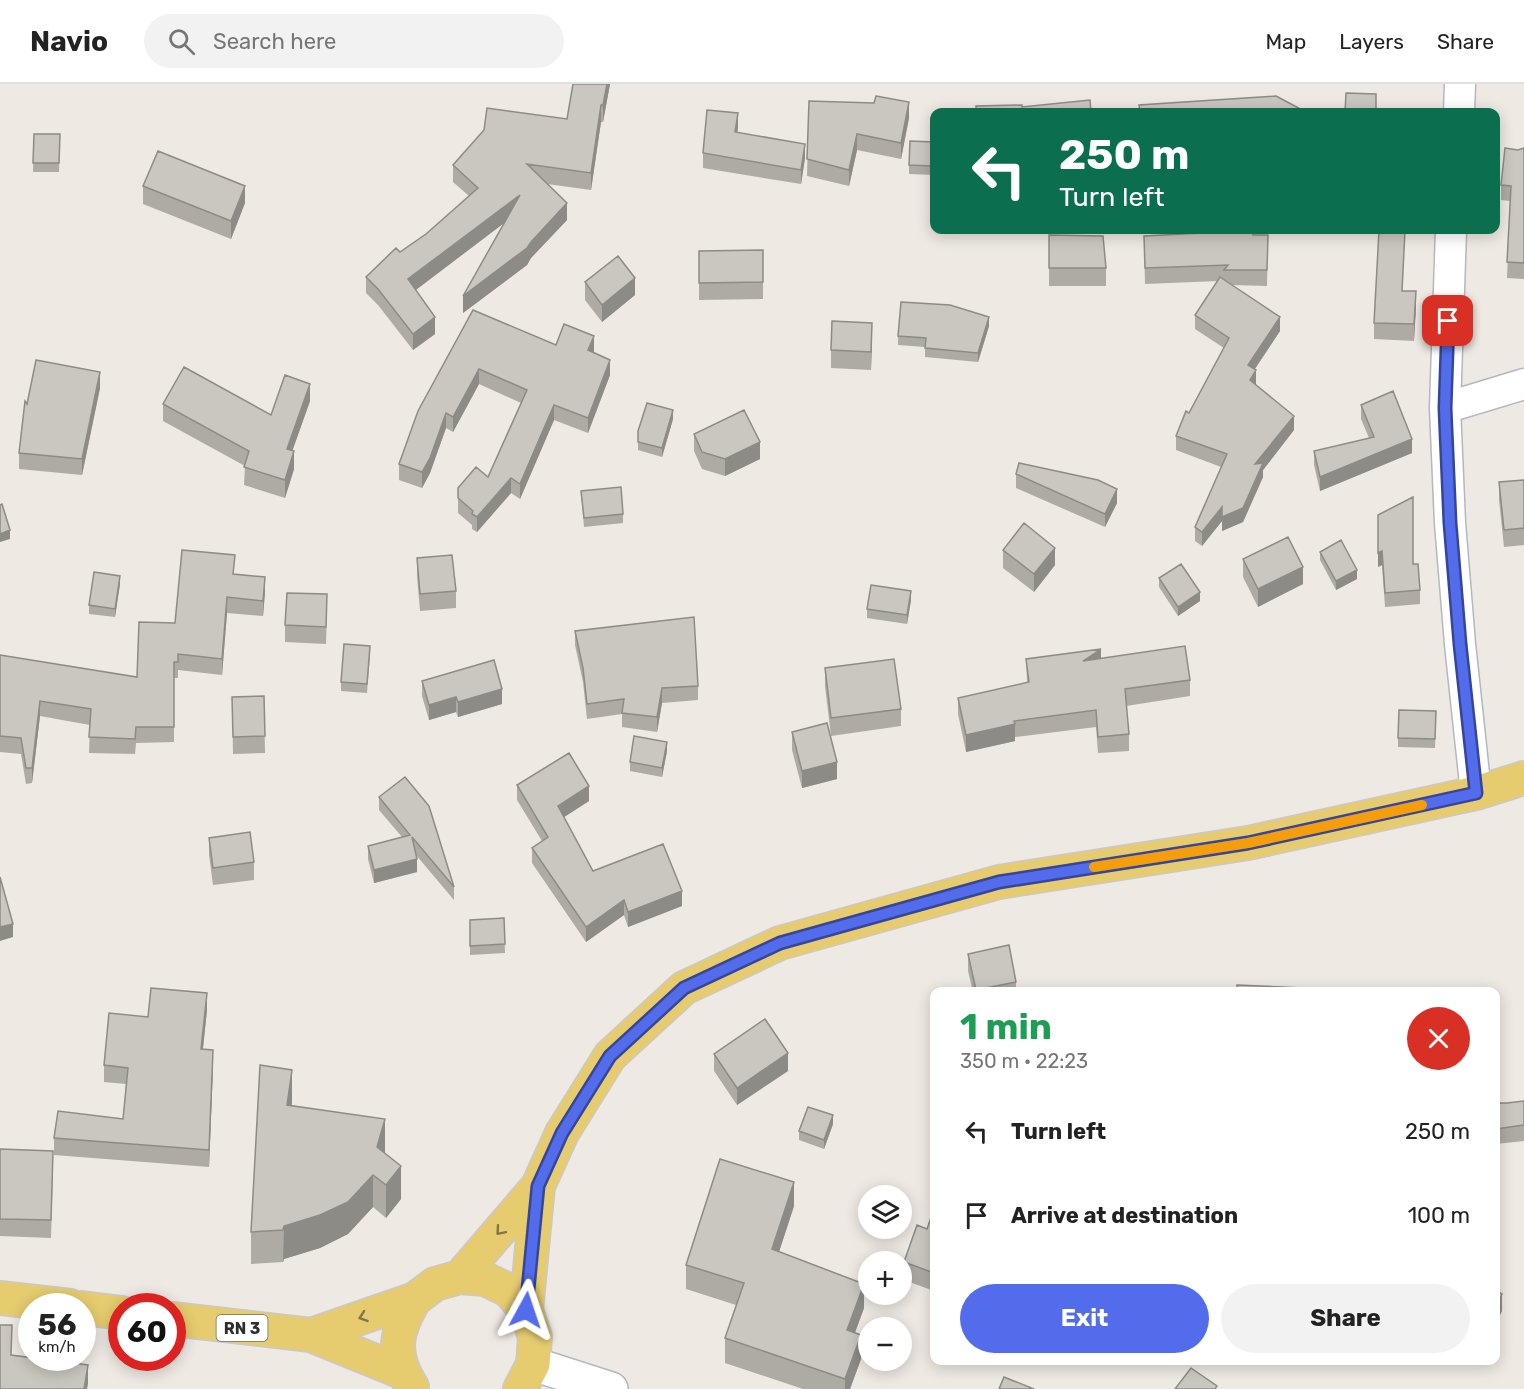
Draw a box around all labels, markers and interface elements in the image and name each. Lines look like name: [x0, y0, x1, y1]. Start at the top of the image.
search box: [144, 14, 564, 68]
text: Navio: [30, 25, 108, 58]
icon: search: [165, 25, 198, 58]
text: Search here: [213, 28, 336, 55]
text: Map: [1265, 29, 1306, 54]
text: Layers: [1339, 29, 1404, 54]
text: Share: [1437, 29, 1494, 54]
text: 250 m: [1059, 130, 1189, 180]
icon: left: [960, 132, 1038, 210]
text: Turn left: [1059, 181, 1164, 213]
pin: [1422, 295, 1473, 346]
icon: arrive: [1431, 304, 1464, 337]
text: 1 min: [960, 1005, 1052, 1048]
button: close: [1407, 1007, 1470, 1070]
text: 350 m · 22:23: [960, 1049, 1088, 1073]
icon: left: [960, 1115, 993, 1148]
text: Turn left: [1011, 1118, 1106, 1145]
text: 250 m: [1405, 1118, 1470, 1145]
map controls: [858, 1185, 912, 1371]
button: layers: [858, 1185, 912, 1239]
icon: arrive: [960, 1199, 993, 1232]
text: Arrive at destination: [1011, 1202, 1238, 1229]
text: 100 m: [1408, 1202, 1470, 1229]
one-way arrow: [496, 1224, 507, 1235]
button: +: [858, 1251, 912, 1305]
position arrow: [494, 1278, 558, 1342]
button: Exit: [960, 1284, 1209, 1353]
button: Share: [1221, 1284, 1470, 1353]
speed limit sign: 60: [108, 1293, 186, 1371]
text: 56: [38, 1307, 76, 1343]
one-way arrow: [358, 1310, 369, 1323]
road number: RN 3: [216, 1315, 268, 1341]
button: −: [858, 1317, 912, 1371]
text: km/h: [38, 1338, 76, 1356]

